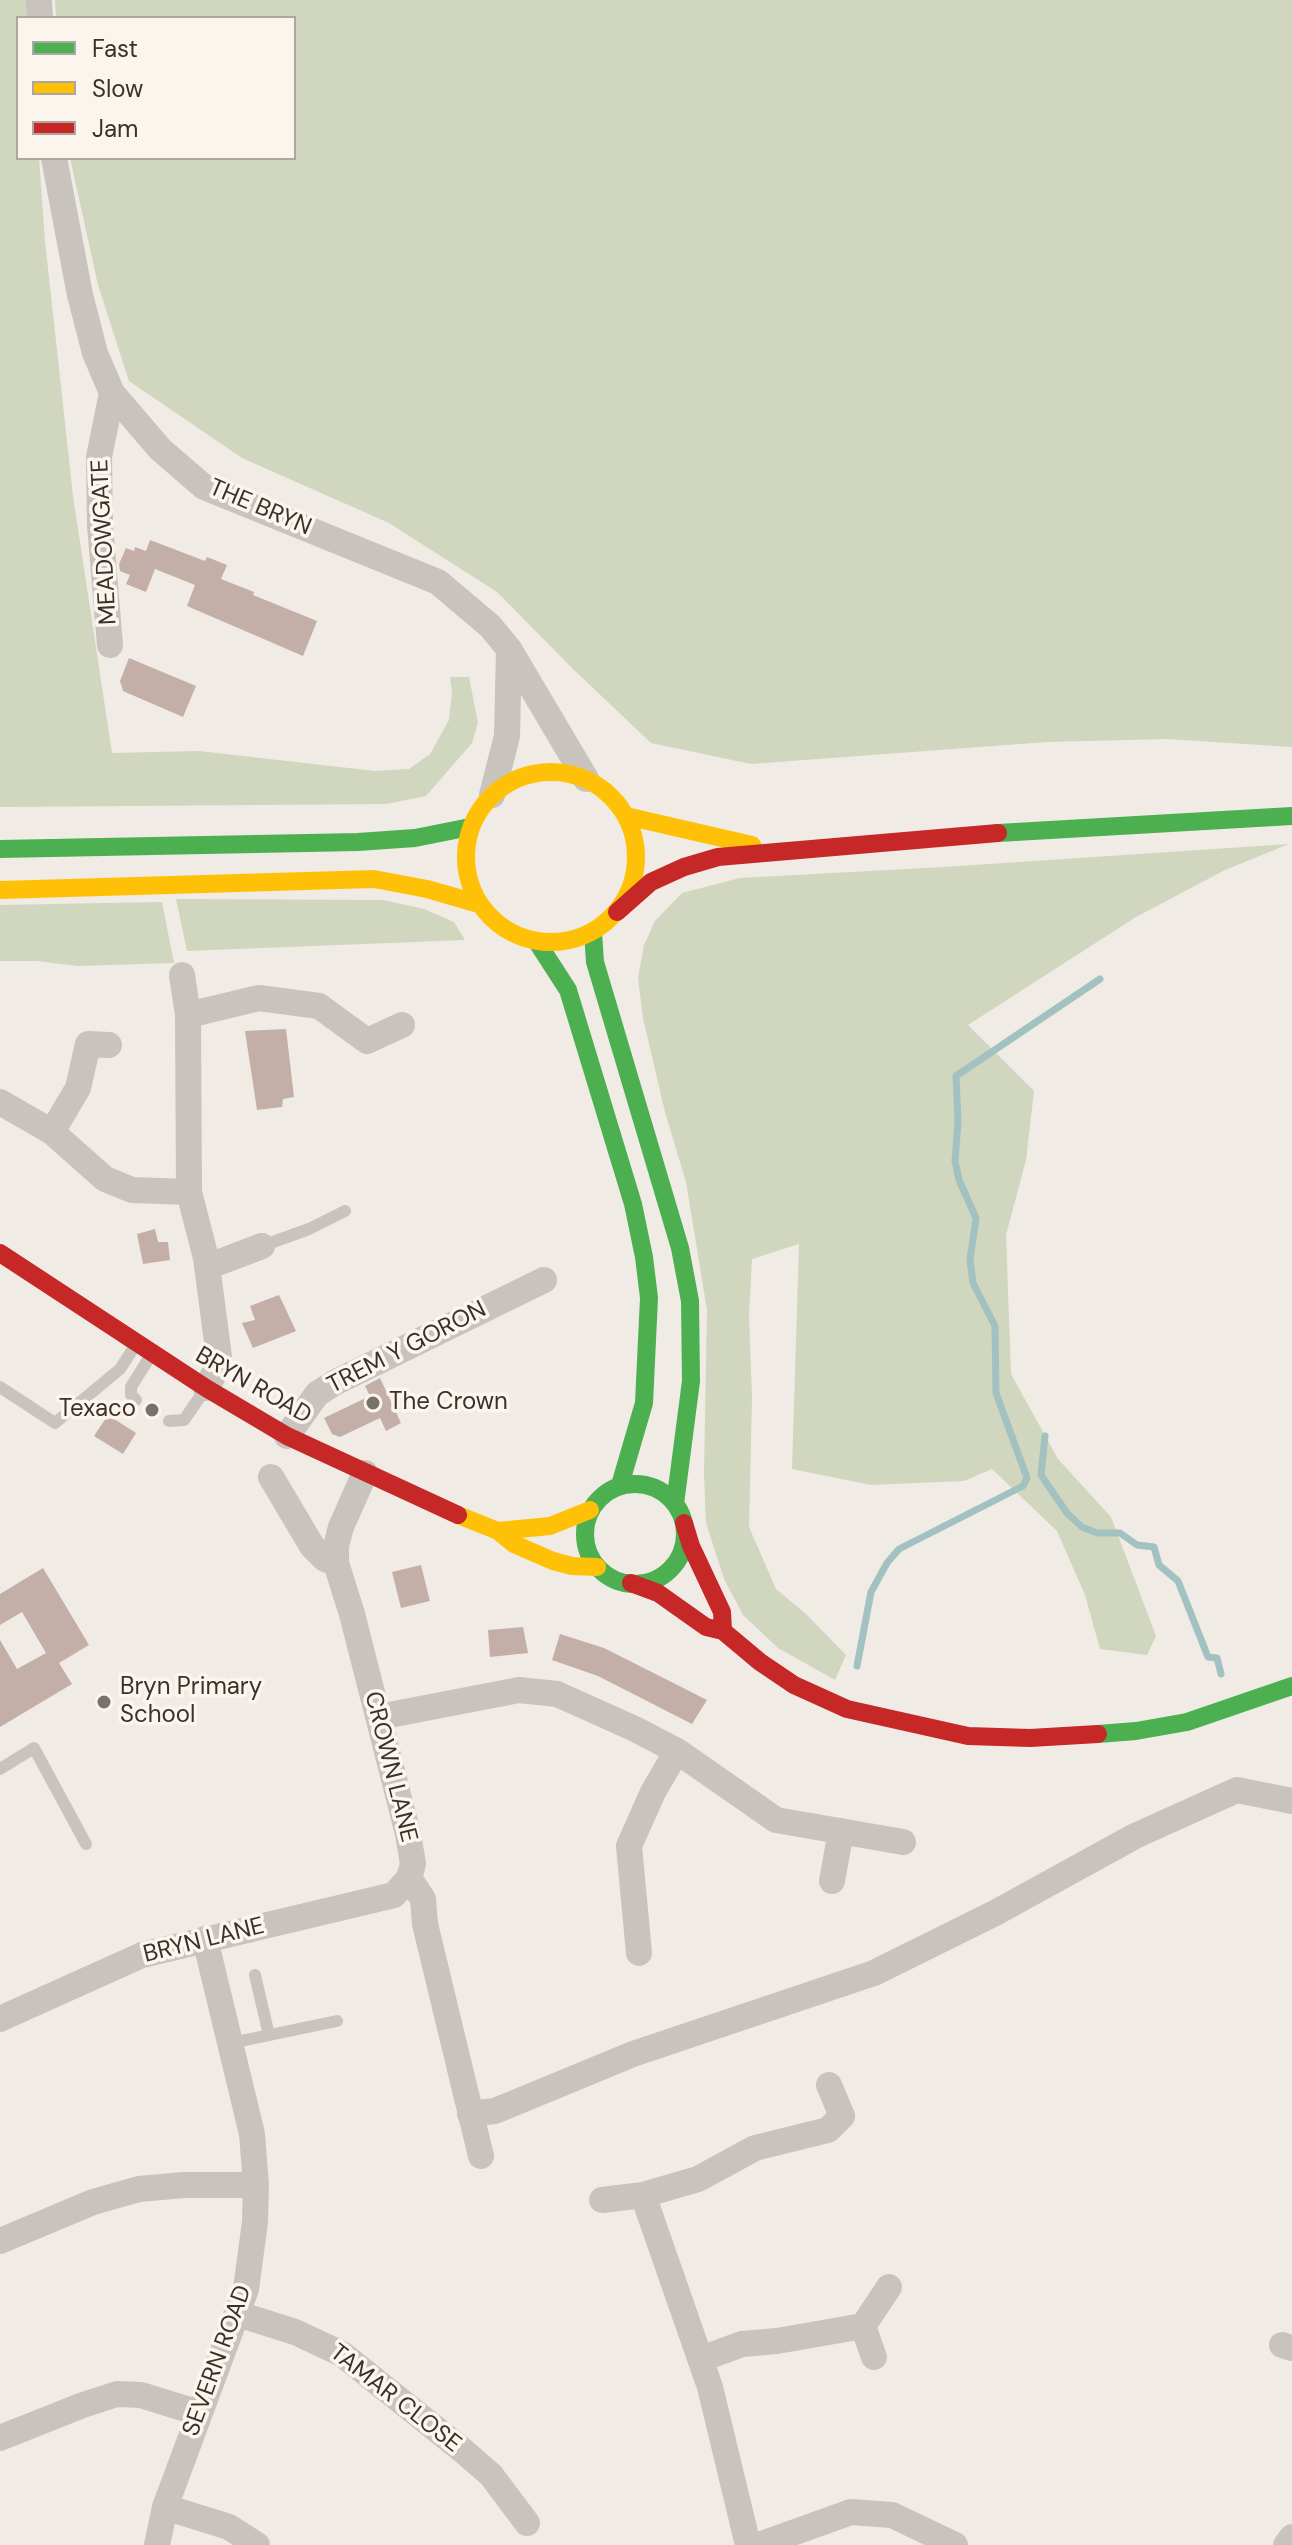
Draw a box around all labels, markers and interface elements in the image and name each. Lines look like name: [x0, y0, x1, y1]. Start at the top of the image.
legend: [16, 16, 296, 160]
text: Fast: [92, 33, 138, 64]
text: Slow: [92, 73, 143, 104]
text: Jam: [92, 113, 138, 144]
street label: MEADOWGATE: [86, 458, 124, 626]
street label: THE BRYN: [205, 474, 315, 542]
street label: TREM Y GORON: [323, 1296, 491, 1400]
street label: BRYN ROAD: [190, 1341, 316, 1431]
place label: The Crown: [389, 1389, 508, 1417]
marker: The Crown: [364, 1394, 382, 1412]
place label: Texaco: [59, 1396, 136, 1424]
marker: Texaco: [143, 1401, 161, 1419]
place label: Bryn Primary School: [120, 1674, 262, 1730]
street label: CROWN LANE: [357, 1689, 423, 1845]
marker: Bryn Primary School: [95, 1693, 113, 1711]
street label: BRYN LANE: [141, 1912, 267, 1970]
street label: SEVERN ROAD: [177, 2282, 259, 2440]
street label: TAMAR CLOSE: [324, 2339, 466, 2459]

